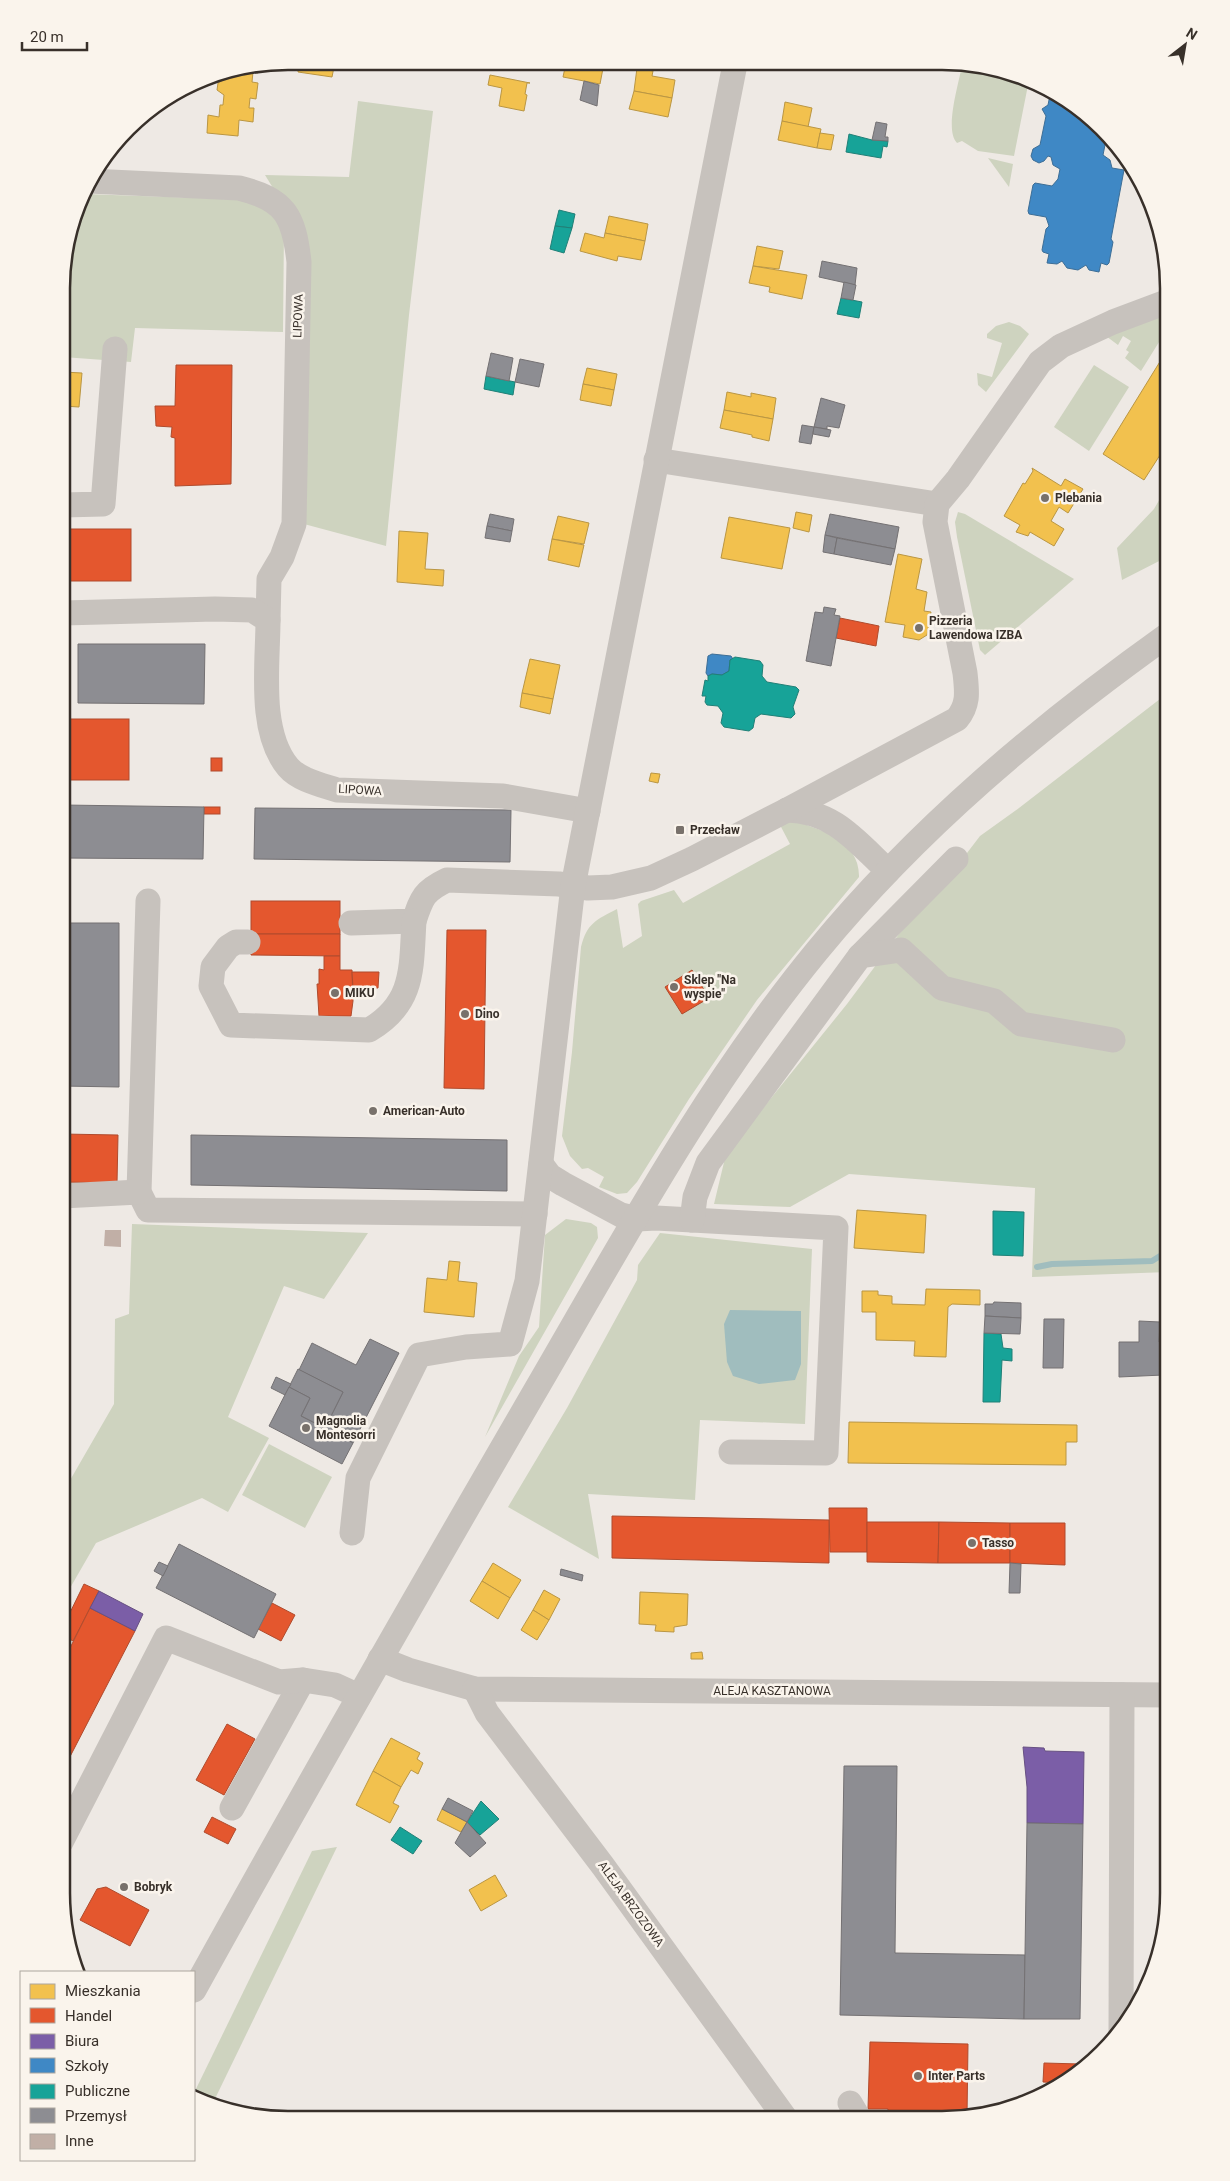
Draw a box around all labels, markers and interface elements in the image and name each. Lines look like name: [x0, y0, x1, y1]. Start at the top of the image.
scale bar: [22, 20, 88, 52]
north arrow: [1160, 20, 1210, 70]
text: N: [1183, 24, 1200, 43]
text: 20 m: [30, 28, 64, 46]
street label: LIPOWA: [290, 294, 306, 338]
place label: Plebania: [1055, 491, 1102, 505]
marker: Plebania: [1039, 492, 1051, 504]
place label: Pizzeria Lawendowa IZBA: [929, 614, 1023, 642]
marker: Pizzeria Lawendowa IZBA: [913, 622, 925, 634]
street label: LIPOWA: [338, 782, 382, 798]
place label: Przecław: [690, 823, 740, 837]
marker: Przecław: [674, 824, 686, 836]
place label: Sklep "Na wyspie": [684, 973, 736, 1001]
marker: Sklep "Na wyspie": [668, 981, 680, 993]
place label: MIKU: [345, 986, 375, 1000]
marker: MIKU: [329, 987, 341, 999]
place label: Dino: [475, 1007, 500, 1021]
marker: Dino: [459, 1008, 471, 1020]
place label: American-Auto: [383, 1104, 465, 1118]
marker: American-Auto: [367, 1105, 379, 1117]
place label: Magnolia Montesorri: [316, 1414, 375, 1442]
marker: Magnolia Montesorri: [300, 1422, 312, 1434]
place label: Tasso: [982, 1536, 1014, 1550]
marker: Tasso: [966, 1537, 978, 1549]
street label: ALEJA KASZTANOWA: [713, 1684, 831, 1698]
street label: ALEJA BRZOZOWA: [595, 1859, 667, 1949]
place label: Bobryk: [134, 1880, 173, 1894]
marker: Bobryk: [118, 1881, 130, 1893]
legend: [20, 1971, 195, 2161]
text: Mieszkania: [65, 1982, 141, 2000]
text: Handel: [65, 2007, 112, 2025]
text: Biura: [65, 2032, 99, 2050]
text: Szkoły: [65, 2057, 109, 2075]
place label: Inter Parts: [928, 2069, 985, 2083]
marker: Inter Parts: [912, 2070, 924, 2082]
text: Publiczne: [65, 2082, 130, 2100]
text: Przemysł: [65, 2107, 127, 2125]
text: Inne: [65, 2132, 94, 2150]

